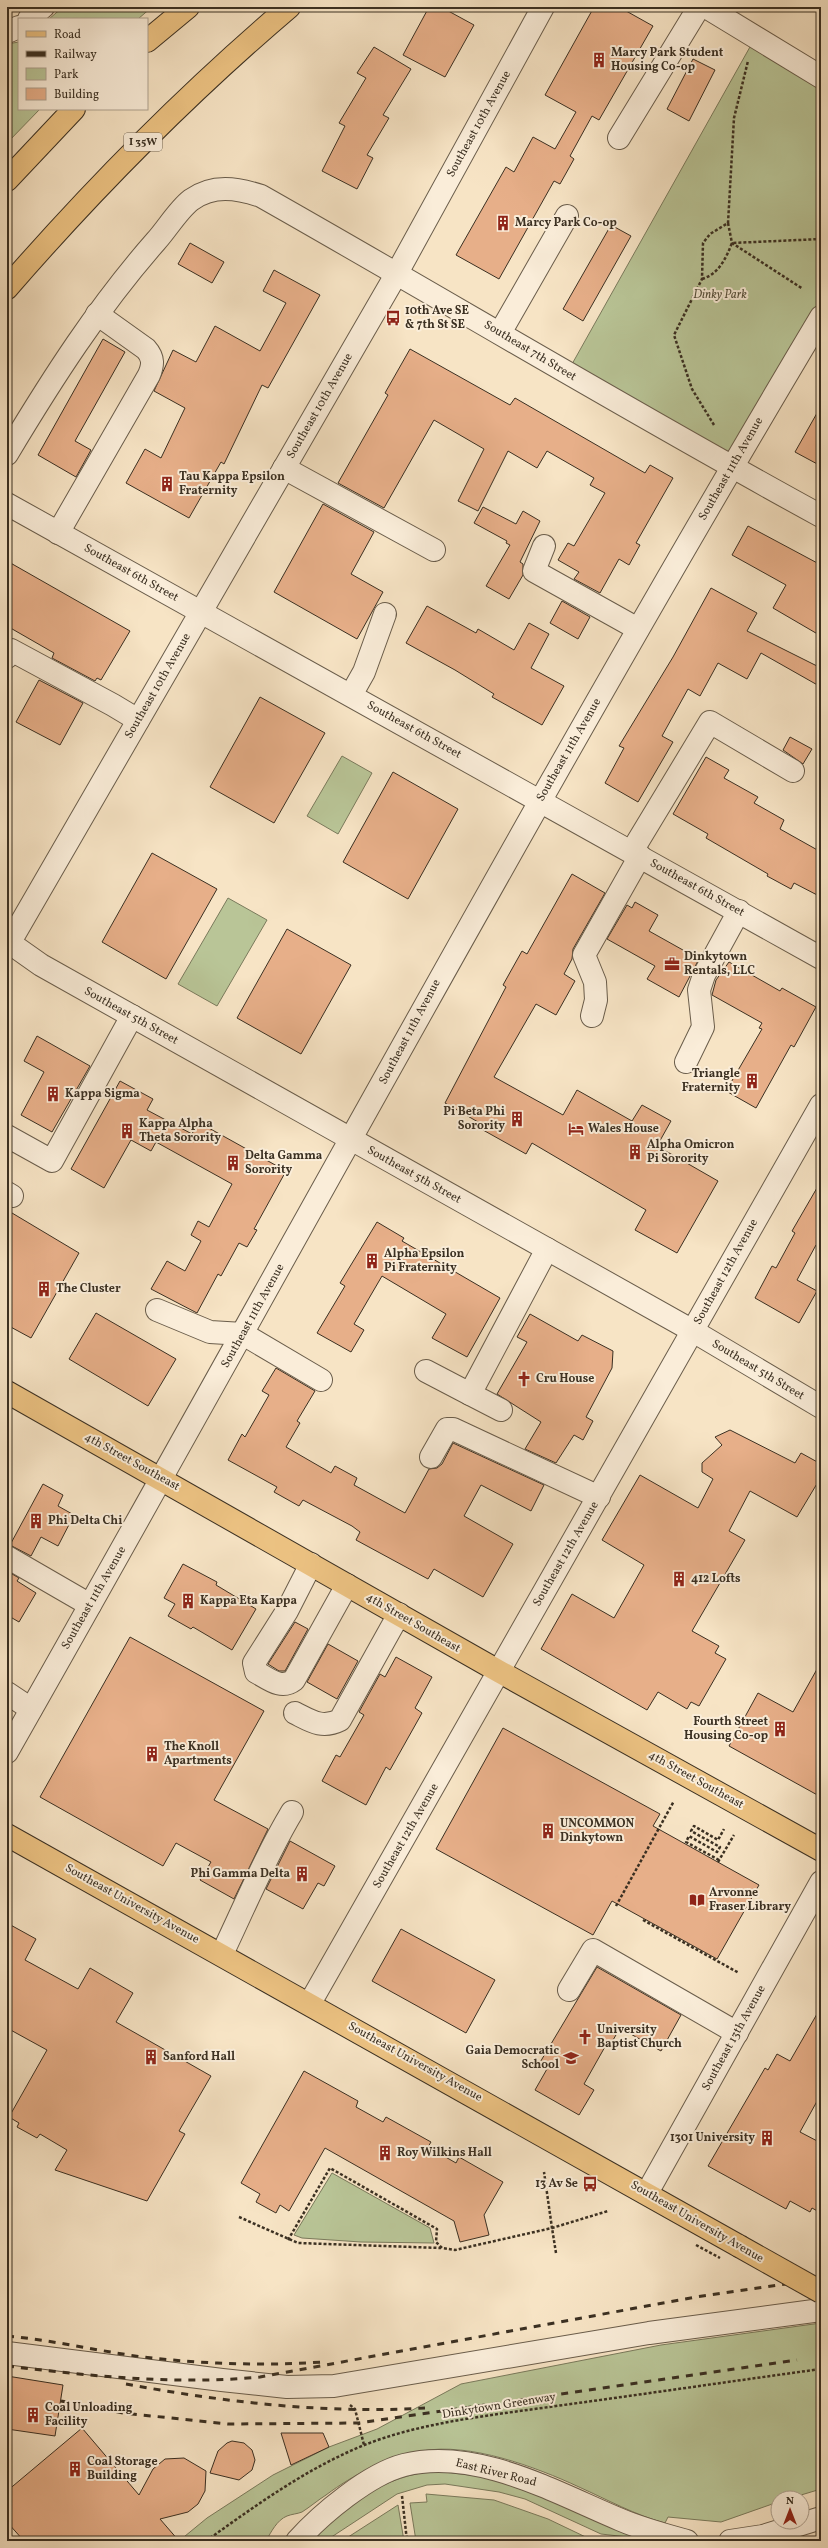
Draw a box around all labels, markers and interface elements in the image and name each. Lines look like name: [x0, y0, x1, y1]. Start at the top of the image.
legend: [18, 18, 148, 110]
text: Road: [54, 27, 81, 43]
place label: Marcy Park Student Housing Co-op: [611, 45, 724, 75]
text: Railway: [54, 47, 97, 63]
building icon: Marcy Park Student Housing Co-op: [590, 51, 608, 69]
text: Park: [54, 67, 79, 83]
street label: Southeast 10th Avenue: [443, 68, 515, 180]
text: Building: [54, 87, 99, 103]
road number: I 35W: [124, 133, 162, 151]
building icon: Marcy Park Co-op: [494, 214, 512, 232]
place label: Marcy Park Co-op: [515, 215, 617, 231]
park label: Dinky Park: [693, 287, 747, 303]
place label: 10th Ave SE & 7th St SE: [405, 303, 469, 333]
bus stop icon: 10th Ave SE & 7th St SE: [384, 309, 402, 327]
street label: Southeast 7th Street: [481, 317, 579, 385]
street label: Southeast 10th Avenue: [283, 350, 357, 462]
street label: Southeast 11th Avenue: [695, 414, 767, 524]
place label: Tau Kappa Epsilon Fraternity: [179, 469, 285, 499]
building icon: Tau Kappa Epsilon Fraternity: [158, 475, 176, 493]
street label: Southeast 6th Street: [81, 540, 181, 606]
street label: Southeast 10th Avenue: [121, 630, 195, 742]
street label: Southeast 11th Avenue: [533, 695, 605, 805]
street label: Southeast 6th Street: [364, 697, 464, 763]
street label: Southeast 6th Street: [647, 855, 747, 921]
place label: Dinkytown Rentals, LLC: [684, 949, 755, 979]
office icon: Dinkytown Rentals, LLC: [663, 955, 681, 973]
street label: Southeast 11th Avenue: [375, 976, 445, 1087]
street label: Southeast 5th Street: [81, 983, 181, 1049]
place label: Triangle Fraternity: [682, 1066, 740, 1096]
building icon: Triangle Fraternity: [743, 1072, 761, 1090]
building icon: Kappa Sigma: [44, 1085, 62, 1103]
place label: Kappa Sigma: [65, 1086, 140, 1102]
place label: Pi Beta Phi Sorority: [443, 1104, 505, 1134]
building icon: Pi Beta Phi Sorority: [508, 1110, 526, 1128]
place label: Kappa Alpha Theta Sorority: [139, 1116, 221, 1146]
hotel icon: Wales House: [567, 1120, 585, 1138]
place label: Wales House: [588, 1121, 659, 1137]
building icon: Kappa Alpha Theta Sorority: [118, 1122, 136, 1140]
place label: Alpha Omicron Pi Sorority: [647, 1137, 735, 1167]
street label: Southeast 5th Street: [364, 1142, 464, 1208]
building icon: Alpha Omicron Pi Sorority: [626, 1143, 644, 1161]
place label: Delta Gamma Sorority: [245, 1148, 323, 1178]
building icon: Delta Gamma Sorority: [224, 1154, 242, 1172]
street label: Southeast 12th Avenue: [690, 1216, 762, 1328]
place label: Alpha Epsilon Pi Fraternity: [384, 1246, 465, 1276]
building icon: Alpha Epsilon Pi Fraternity: [363, 1252, 381, 1270]
street label: Southeast 11th Avenue: [218, 1261, 288, 1371]
building icon: The Cluster: [35, 1280, 53, 1298]
place label: The Cluster: [56, 1281, 121, 1297]
street label: Southeast 5th Street: [709, 1336, 807, 1404]
church icon: Cru House: [515, 1370, 533, 1388]
place label: Cru House: [536, 1371, 594, 1387]
street label: 4th Street Southeast: [81, 1429, 183, 1495]
street label: Southeast 12th Avenue: [529, 1498, 603, 1609]
building icon: Phi Delta Chi: [27, 1512, 45, 1530]
place label: Phi Delta Chi: [48, 1513, 122, 1529]
street label: Southeast 11th Avenue: [58, 1543, 130, 1653]
building icon: 412 Lofts: [670, 1570, 688, 1588]
place label: 412 Lofts: [691, 1571, 741, 1587]
street label: 4th Street Southeast: [363, 1589, 463, 1657]
building icon: Kappa Eta Kappa: [179, 1592, 197, 1610]
place label: Kappa Eta Kappa: [200, 1593, 297, 1609]
place label: Fourth Street Housing Co-op: [684, 1714, 768, 1744]
building icon: Fourth Street Housing Co-op: [771, 1720, 789, 1738]
place label: The Knoll Apartments: [164, 1739, 232, 1769]
building icon: The Knoll Apartments: [143, 1745, 161, 1763]
street label: 4th Street Southeast: [645, 1747, 747, 1813]
street label: Southeast 12th Avenue: [369, 1780, 443, 1891]
place label: UNCOMMON Dinkytown: [560, 1816, 634, 1846]
building icon: UNCOMMON Dinkytown: [539, 1822, 557, 1840]
street label: Southeast University Avenue: [62, 1860, 202, 1948]
building icon: Phi Gamma Delta: [293, 1865, 311, 1883]
place label: Phi Gamma Delta: [190, 1866, 290, 1882]
place label: Arvonne Fraser Library: [709, 1885, 791, 1915]
library icon: Arvonne Fraser Library: [688, 1891, 706, 1909]
street label: Southeast 13th Avenue: [698, 1982, 770, 2094]
street label: Southeast University Avenue: [345, 2018, 485, 2106]
place label: University Baptist Church: [597, 2022, 682, 2052]
church icon: University Baptist Church: [576, 2028, 594, 2046]
place label: Gaia Democratic School: [466, 2043, 559, 2073]
building icon: Sanford Hall: [142, 2048, 160, 2066]
place label: Sanford Hall: [163, 2049, 235, 2065]
school or university icon: Gaia Democratic School: [562, 2049, 580, 2067]
building icon: 1301 University: [758, 2129, 776, 2147]
place label: 1301 University: [670, 2130, 755, 2146]
building icon: Roy Wilkins Hall: [376, 2144, 394, 2162]
place label: Roy Wilkins Hall: [397, 2145, 492, 2161]
bus stop icon: 13 Av Se: [581, 2175, 599, 2193]
place label: 13 Av Se: [535, 2176, 578, 2192]
street label: Southeast University Avenue: [628, 2177, 767, 2267]
street label: Dinkytown Greenway: [441, 2389, 558, 2423]
place label: Coal Unloading Facility: [45, 2400, 133, 2430]
building icon: Coal Unloading Facility: [24, 2406, 42, 2424]
place label: Coal Storage Building: [87, 2454, 158, 2484]
street label: East River Road: [454, 2455, 539, 2491]
building icon: Coal Storage Building: [66, 2460, 84, 2478]
north arrow: [770, 2490, 810, 2530]
text: N: [786, 2494, 794, 2509]

